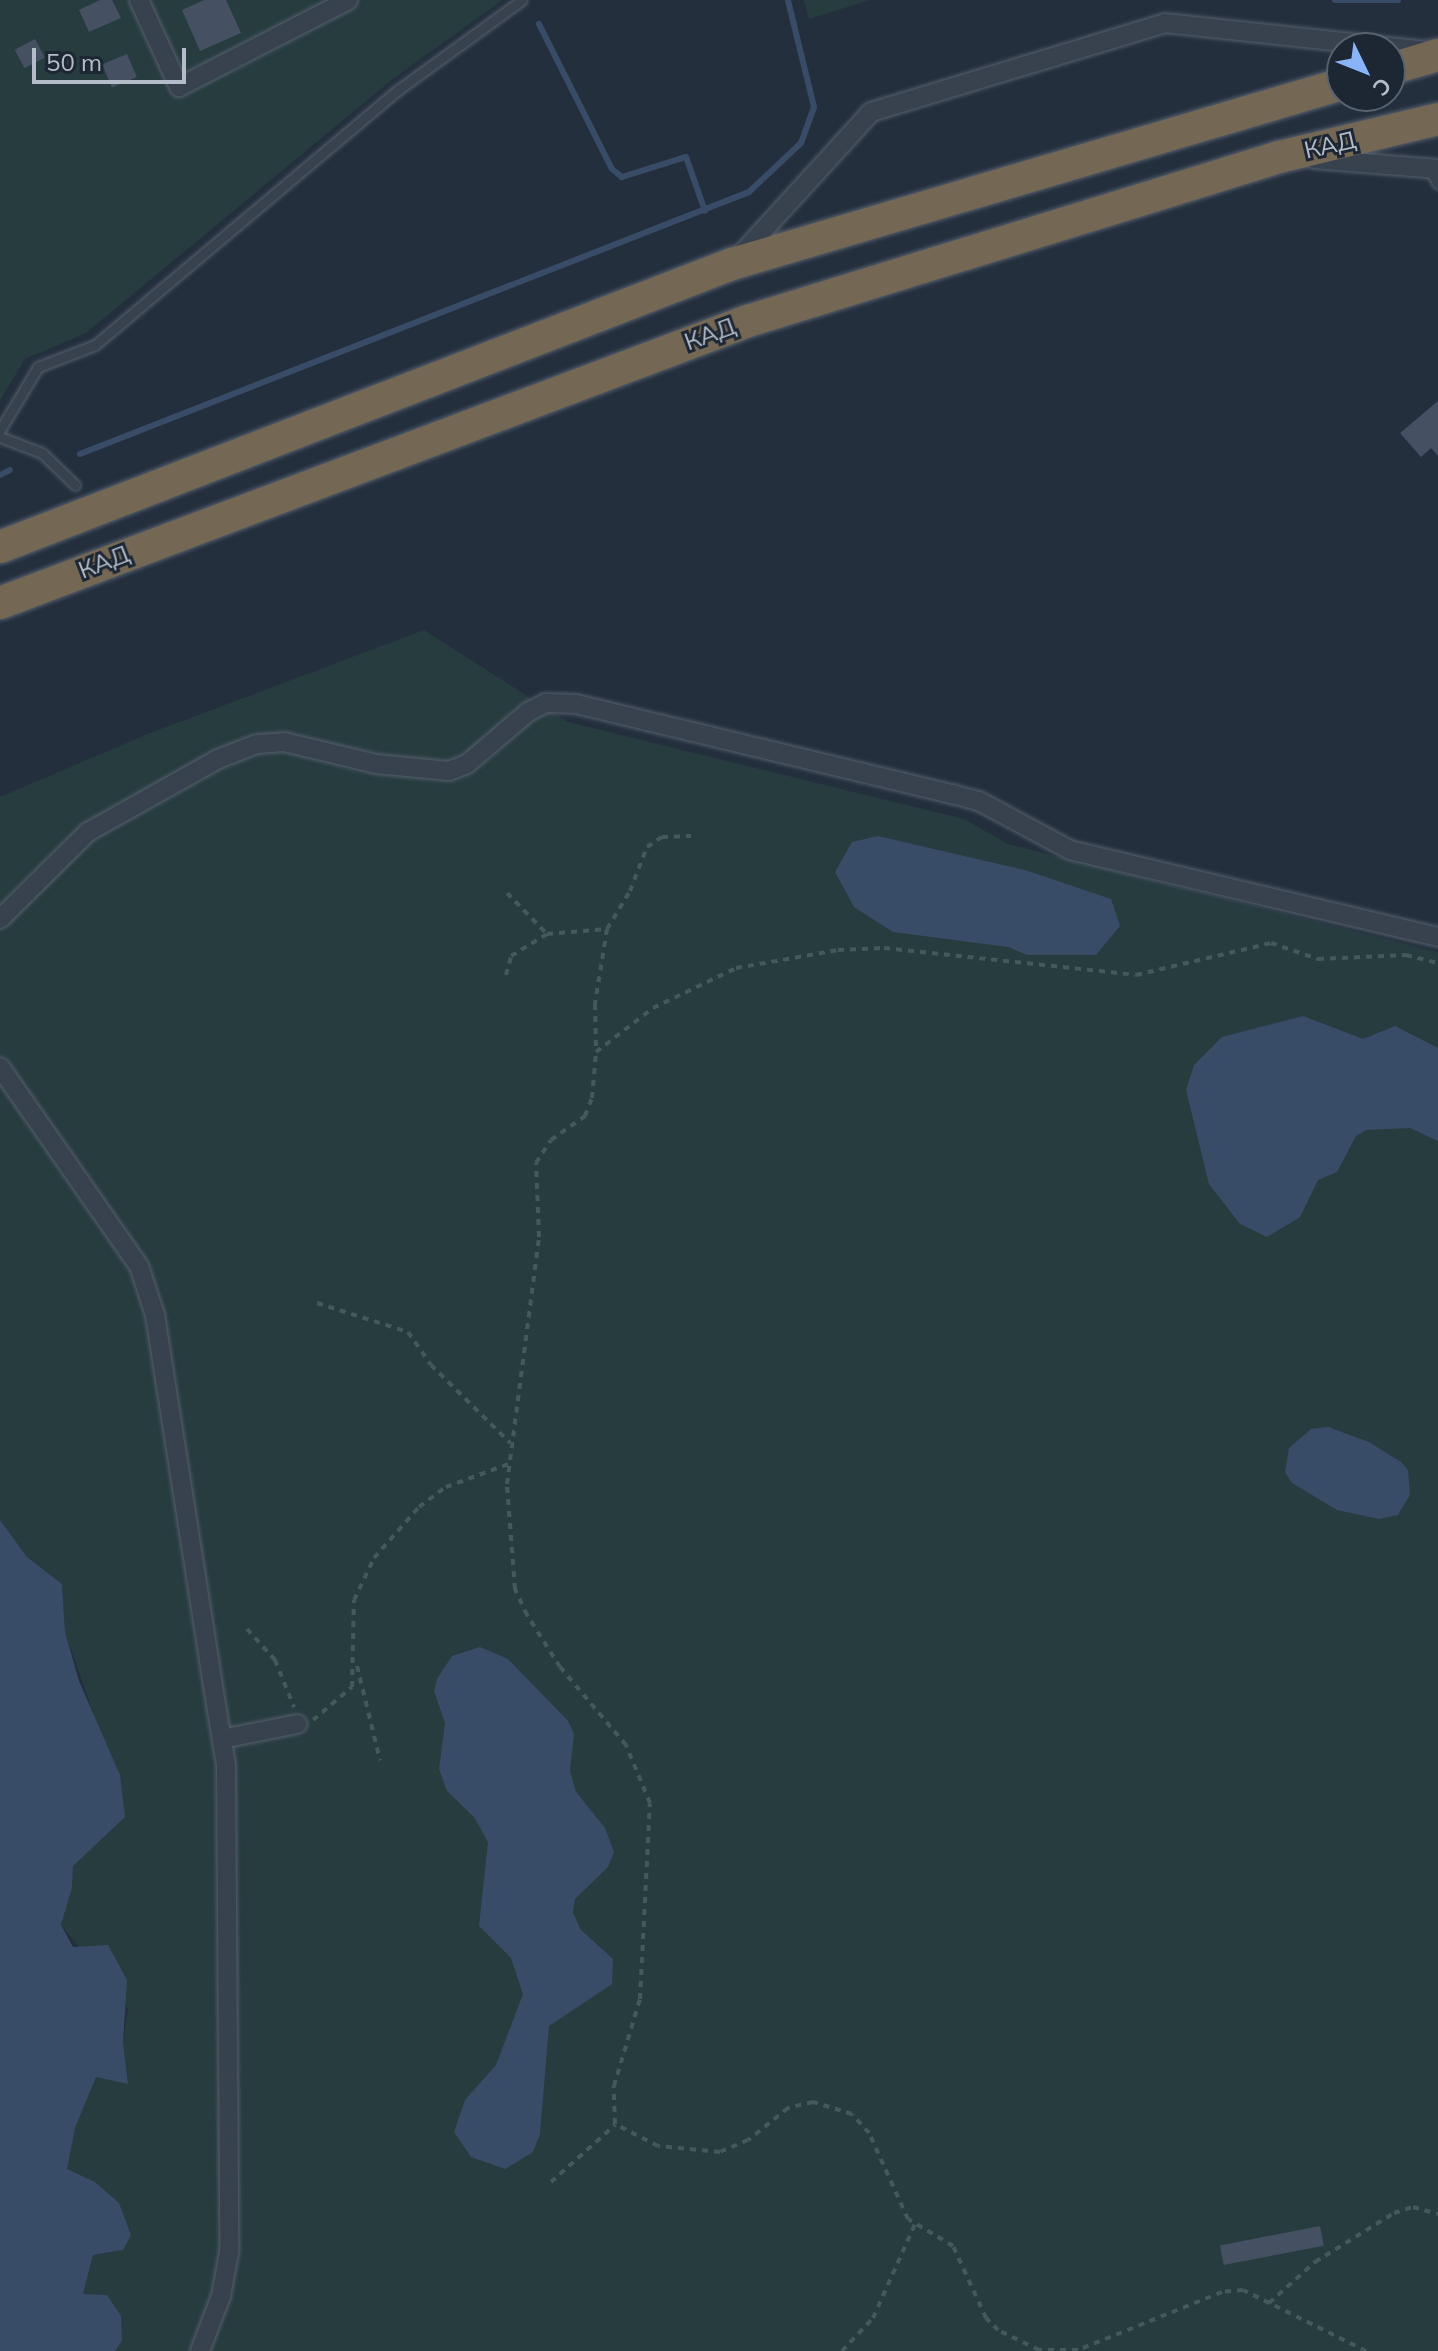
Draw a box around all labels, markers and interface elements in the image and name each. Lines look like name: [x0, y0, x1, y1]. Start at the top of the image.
scale bar: [36, 32, 190, 82]
north arrow: [1326, 32, 1406, 112]
text: 50 m: [46, 47, 102, 77]
text: С: [1367, 72, 1397, 102]
street label: КАД: [1301, 125, 1359, 165]
street label: КАД: [681, 312, 739, 356]
street label: КАД: [74, 539, 134, 585]

